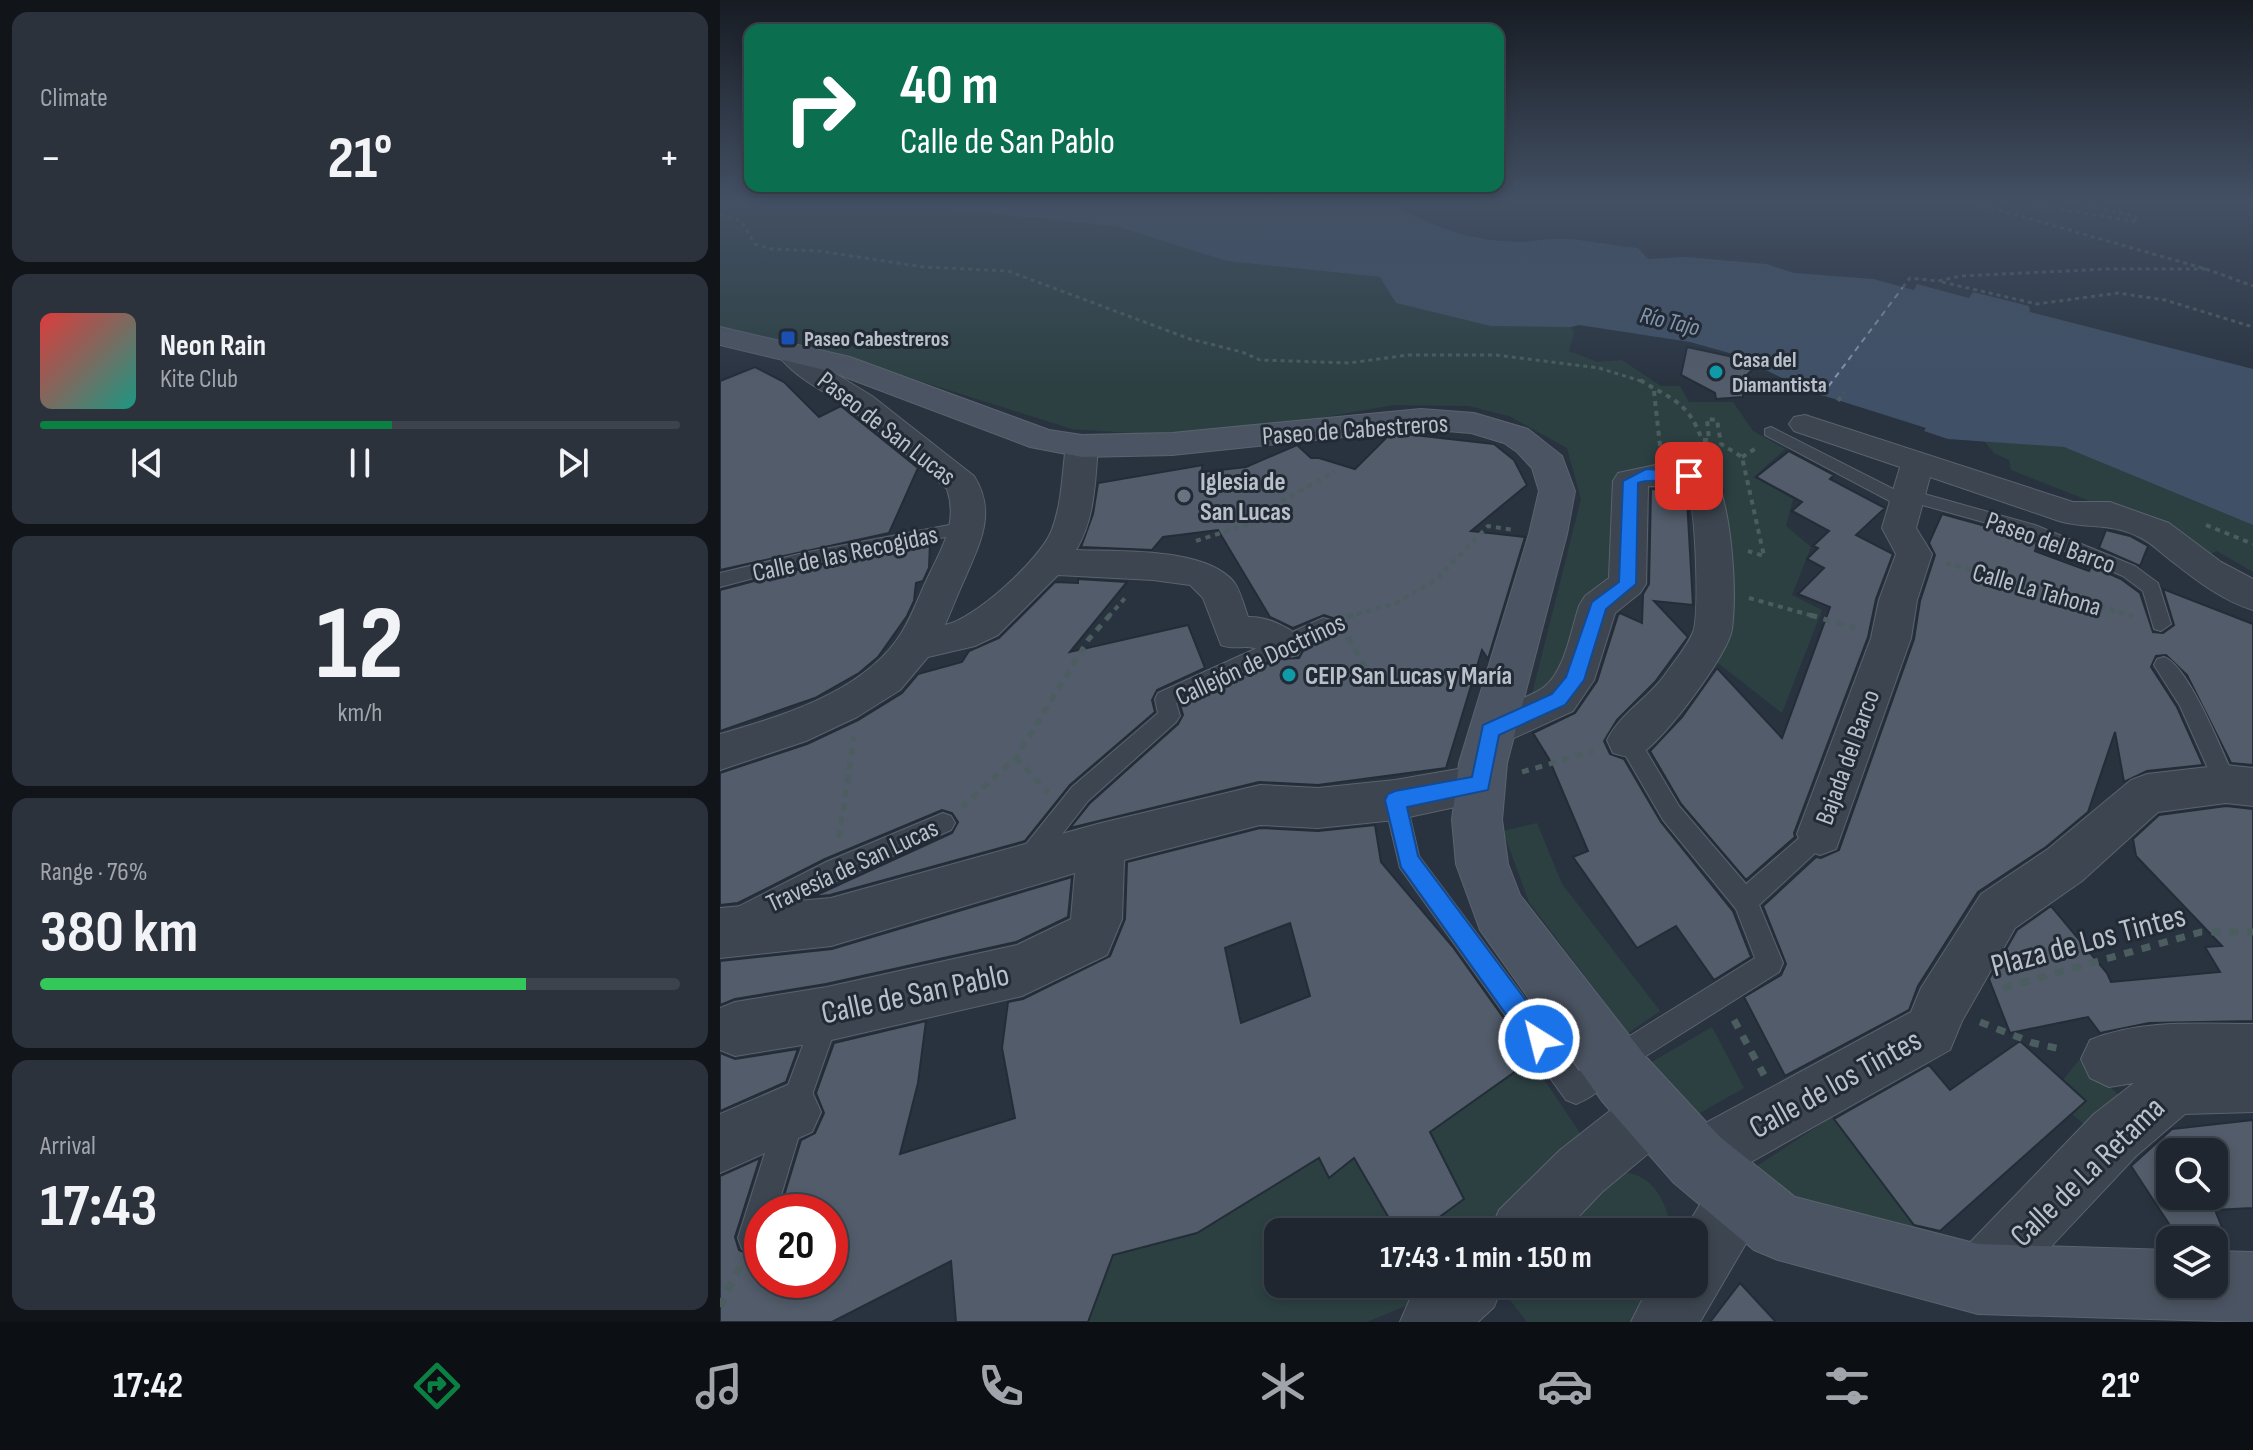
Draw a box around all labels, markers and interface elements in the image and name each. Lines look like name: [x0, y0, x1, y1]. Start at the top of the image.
text: 40 m: [900, 53, 999, 120]
icon: right: [768, 56, 872, 160]
text: Climate: [40, 83, 108, 114]
text: Calle de San Pablo: [900, 121, 1115, 164]
text: 21°: [327, 123, 393, 195]
text: −: [40, 132, 62, 185]
text: +: [658, 132, 680, 185]
water label: Río Tajo: [1637, 301, 1703, 342]
place label: Paseo Cabestreros: [804, 326, 949, 353]
text: Neon Rain: [160, 328, 266, 364]
marker: Paseo Cabestreros: [779, 329, 797, 347]
place label: Casa del Diamantista: [1732, 347, 1827, 399]
marker: Casa del Diamantista: [1707, 363, 1725, 381]
text: Kite Club: [160, 364, 238, 395]
street label: Paseo de San Lucas: [811, 366, 961, 493]
street label: Paseo de Cabestreros: [1261, 409, 1449, 452]
icon: previous: [125, 441, 169, 485]
icon: pause: [338, 441, 382, 485]
icon: next: [551, 441, 595, 485]
pin: [1655, 442, 1723, 510]
icon: arrive: [1667, 454, 1711, 498]
place label: Iglesia de San Lucas: [1200, 467, 1291, 528]
marker: Iglesia de San Lucas: [1175, 487, 1193, 505]
street label: Paseo del Barco: [1982, 506, 2119, 581]
street label: Calle de las Recogidas: [750, 520, 941, 589]
street label: Calle La Tahona: [1969, 557, 2104, 624]
text: 12: [316, 583, 404, 708]
street label: Callejón de Doctrinos: [1171, 607, 1350, 713]
place label: CEIP San Lucas y María: [1305, 661, 1512, 692]
marker: CEIP San Lucas y María: [1280, 666, 1298, 684]
street label: Bajada del Barco: [1810, 686, 1887, 829]
text: km/h: [338, 698, 382, 729]
street label: Travesía de San Lucas: [762, 813, 943, 920]
text: Range · 76%: [40, 857, 148, 888]
text: 380 km: [40, 897, 198, 969]
street label: Plaza de Los Tintes: [1987, 897, 2190, 986]
street label: Calle de San Pablo: [818, 956, 1013, 1033]
position arrow: [1497, 997, 1581, 1081]
street label: Calle de los Tintes: [1743, 1021, 1929, 1148]
street label: Calle de La Retama: [2003, 1089, 2173, 1255]
text: Arrival: [40, 1131, 96, 1162]
map controls: [2156, 1138, 2228, 1298]
button: search: [2156, 1138, 2228, 1210]
text: 17:43: [40, 1171, 157, 1243]
speed limit sign: 20: [744, 1194, 848, 1298]
button: layers: [2156, 1226, 2228, 1298]
text: 17:43 · 1 min · 150 m: [1380, 1240, 1592, 1276]
icon: directions: [409, 1358, 465, 1414]
icon: music: [691, 1358, 747, 1414]
icon: phone: [973, 1358, 1029, 1414]
icon: climate: [1255, 1358, 1311, 1414]
icon: car: [1537, 1358, 1593, 1414]
icon: filters: [1819, 1358, 1875, 1414]
text: 17:42: [113, 1365, 183, 1408]
text: 21°: [2101, 1365, 2140, 1408]

